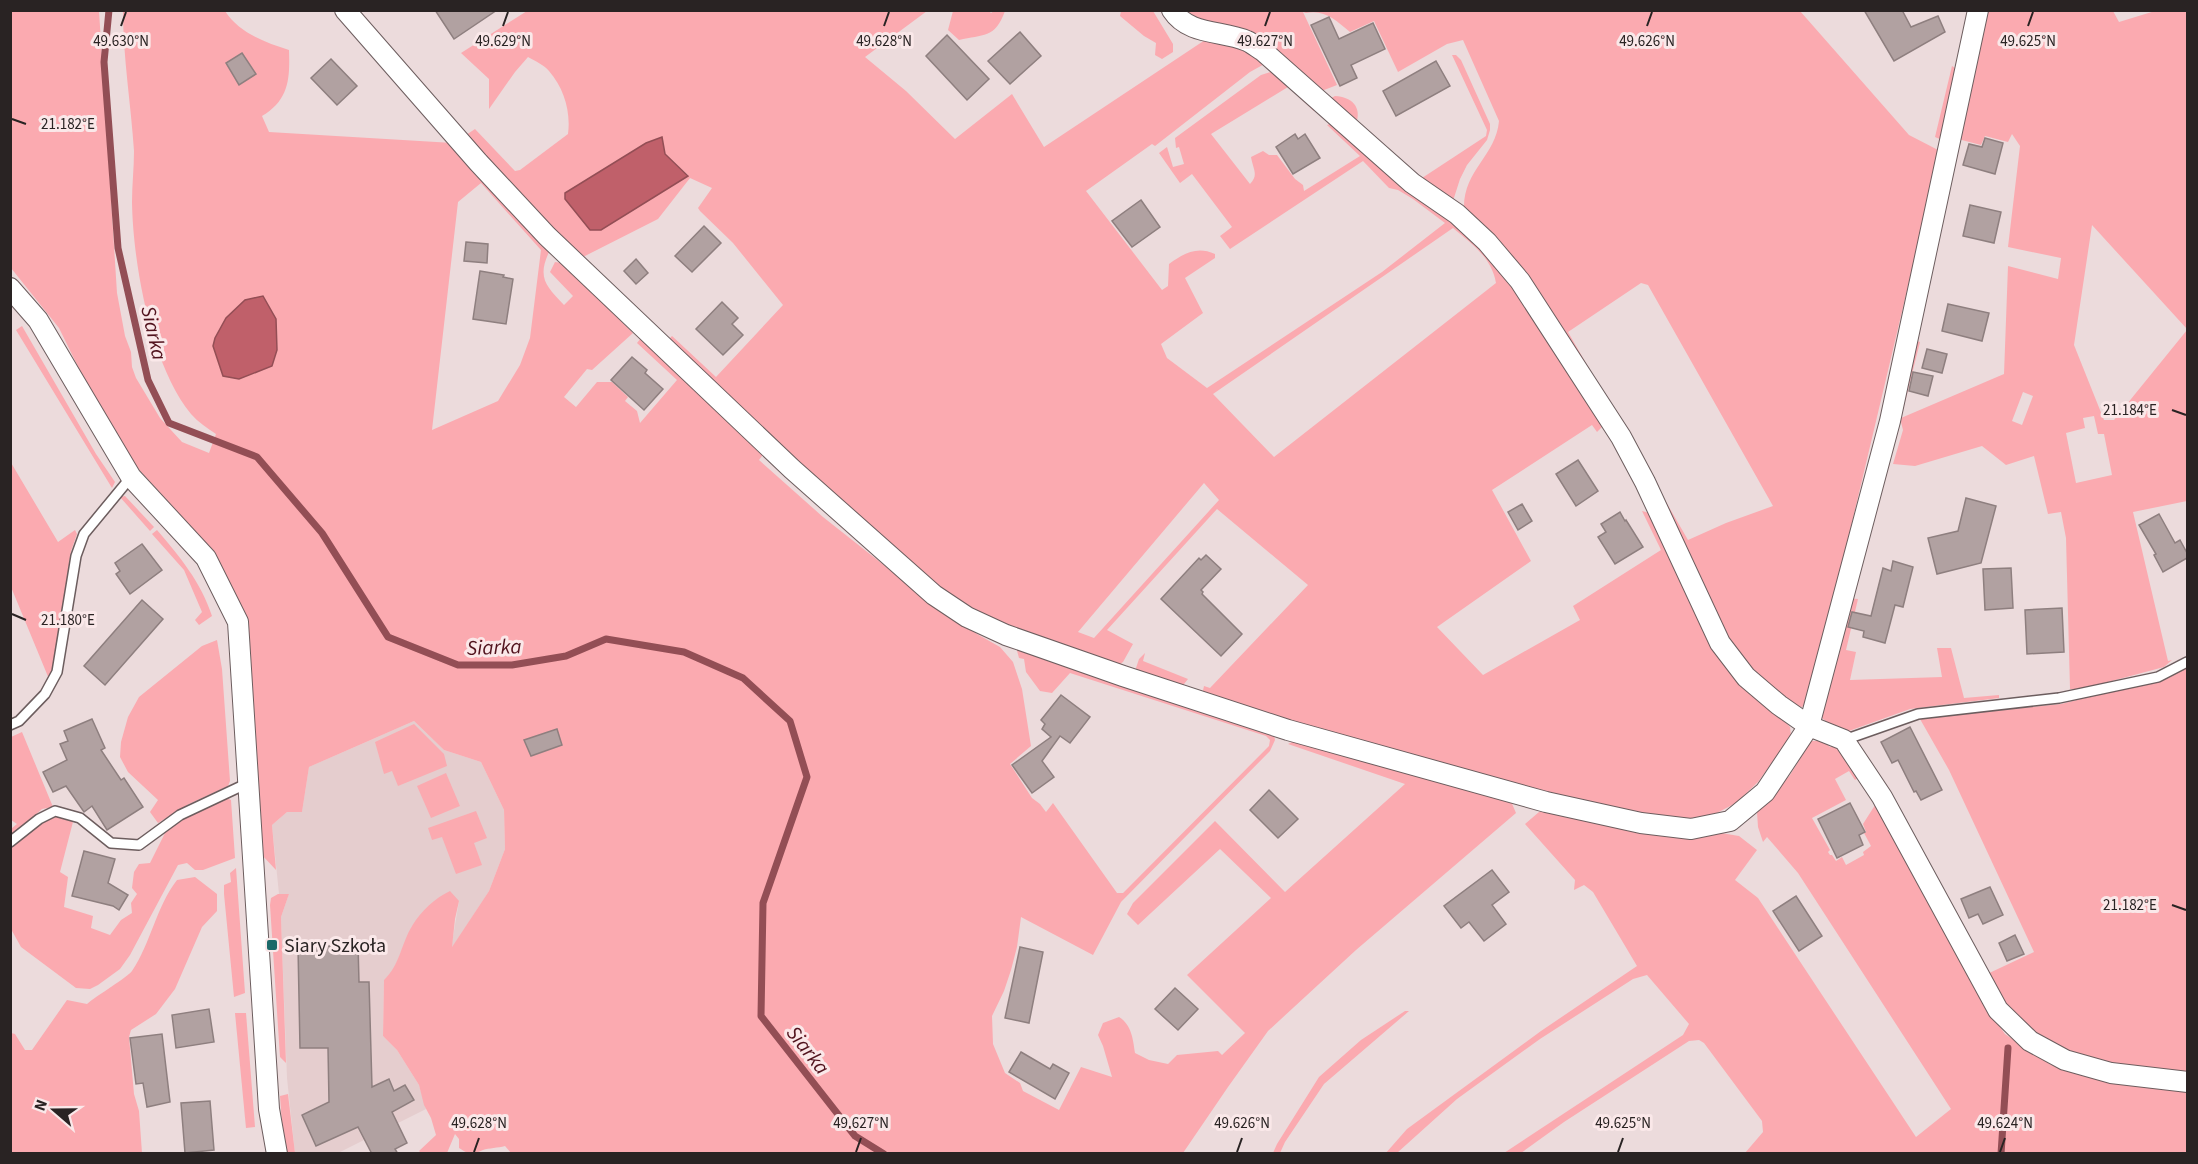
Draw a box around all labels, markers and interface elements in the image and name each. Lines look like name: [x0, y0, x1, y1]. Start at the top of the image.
text: 49.630°N: [93, 31, 149, 52]
text: 49.629°N: [475, 31, 531, 52]
text: 49.628°N: [856, 31, 912, 52]
text: 49.627°N: [1237, 31, 1293, 52]
text: 49.626°N: [1619, 31, 1675, 52]
text: 49.625°N: [2000, 31, 2056, 52]
text: 21.182°E: [41, 114, 95, 135]
water label: Siarka: [133, 303, 175, 363]
text: 21.184°E: [2103, 400, 2157, 421]
text: 21.180°E: [41, 610, 95, 631]
water label: Siarka: [466, 631, 522, 663]
text: 21.182°E: [2103, 895, 2157, 916]
place label: Siary Szkoła: [284, 932, 386, 960]
marker: Siary Szkoła: [265, 938, 279, 952]
water label: Siarka: [779, 1019, 837, 1081]
north arrow: [24, 1080, 84, 1140]
text: N: [29, 1096, 53, 1114]
text: 49.628°N: [451, 1113, 507, 1134]
text: 49.627°N: [833, 1113, 889, 1134]
text: 49.626°N: [1214, 1113, 1270, 1134]
text: 49.625°N: [1595, 1113, 1651, 1134]
text: 49.624°N: [1977, 1113, 2033, 1134]

